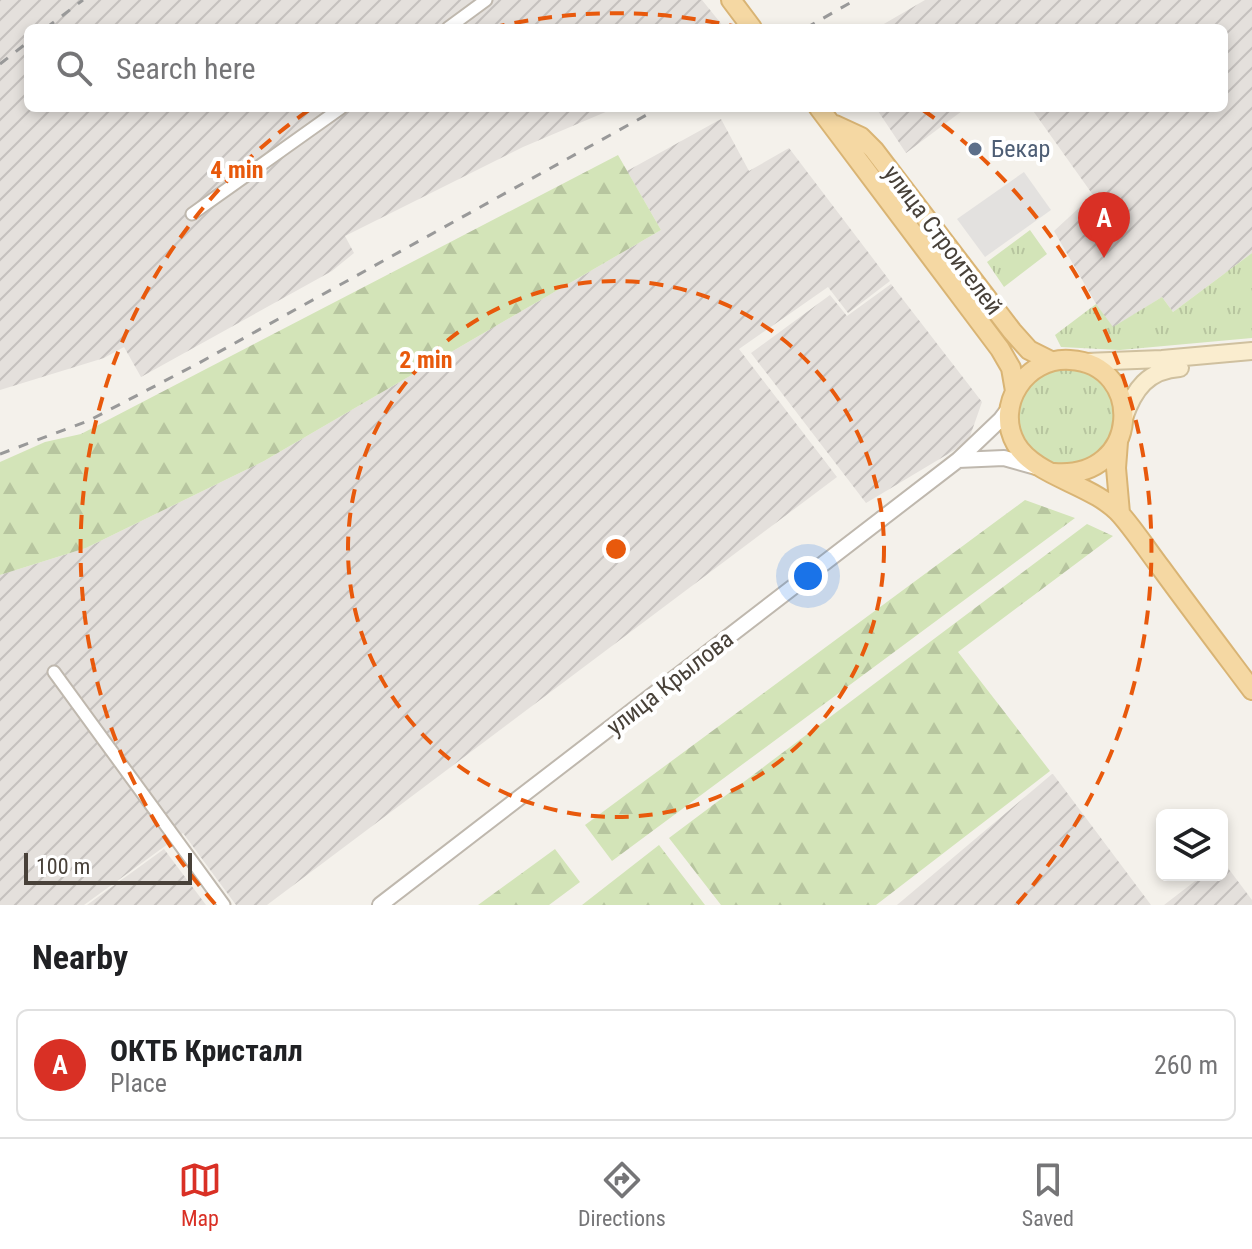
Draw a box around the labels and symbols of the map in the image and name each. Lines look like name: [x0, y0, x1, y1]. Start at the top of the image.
place label: Бекар: [991, 135, 1050, 163]
marker: Бекар: [966, 140, 984, 158]
text: 4 min: [210, 156, 264, 184]
street label: улица Строителей: [878, 160, 1008, 320]
pin: A: [1078, 192, 1130, 258]
text: 2 min: [399, 346, 453, 374]
centre of rings: [602, 535, 630, 563]
your location: [788, 556, 828, 596]
street label: улица Крылова: [601, 625, 739, 741]
scale bar: [24, 849, 192, 885]

